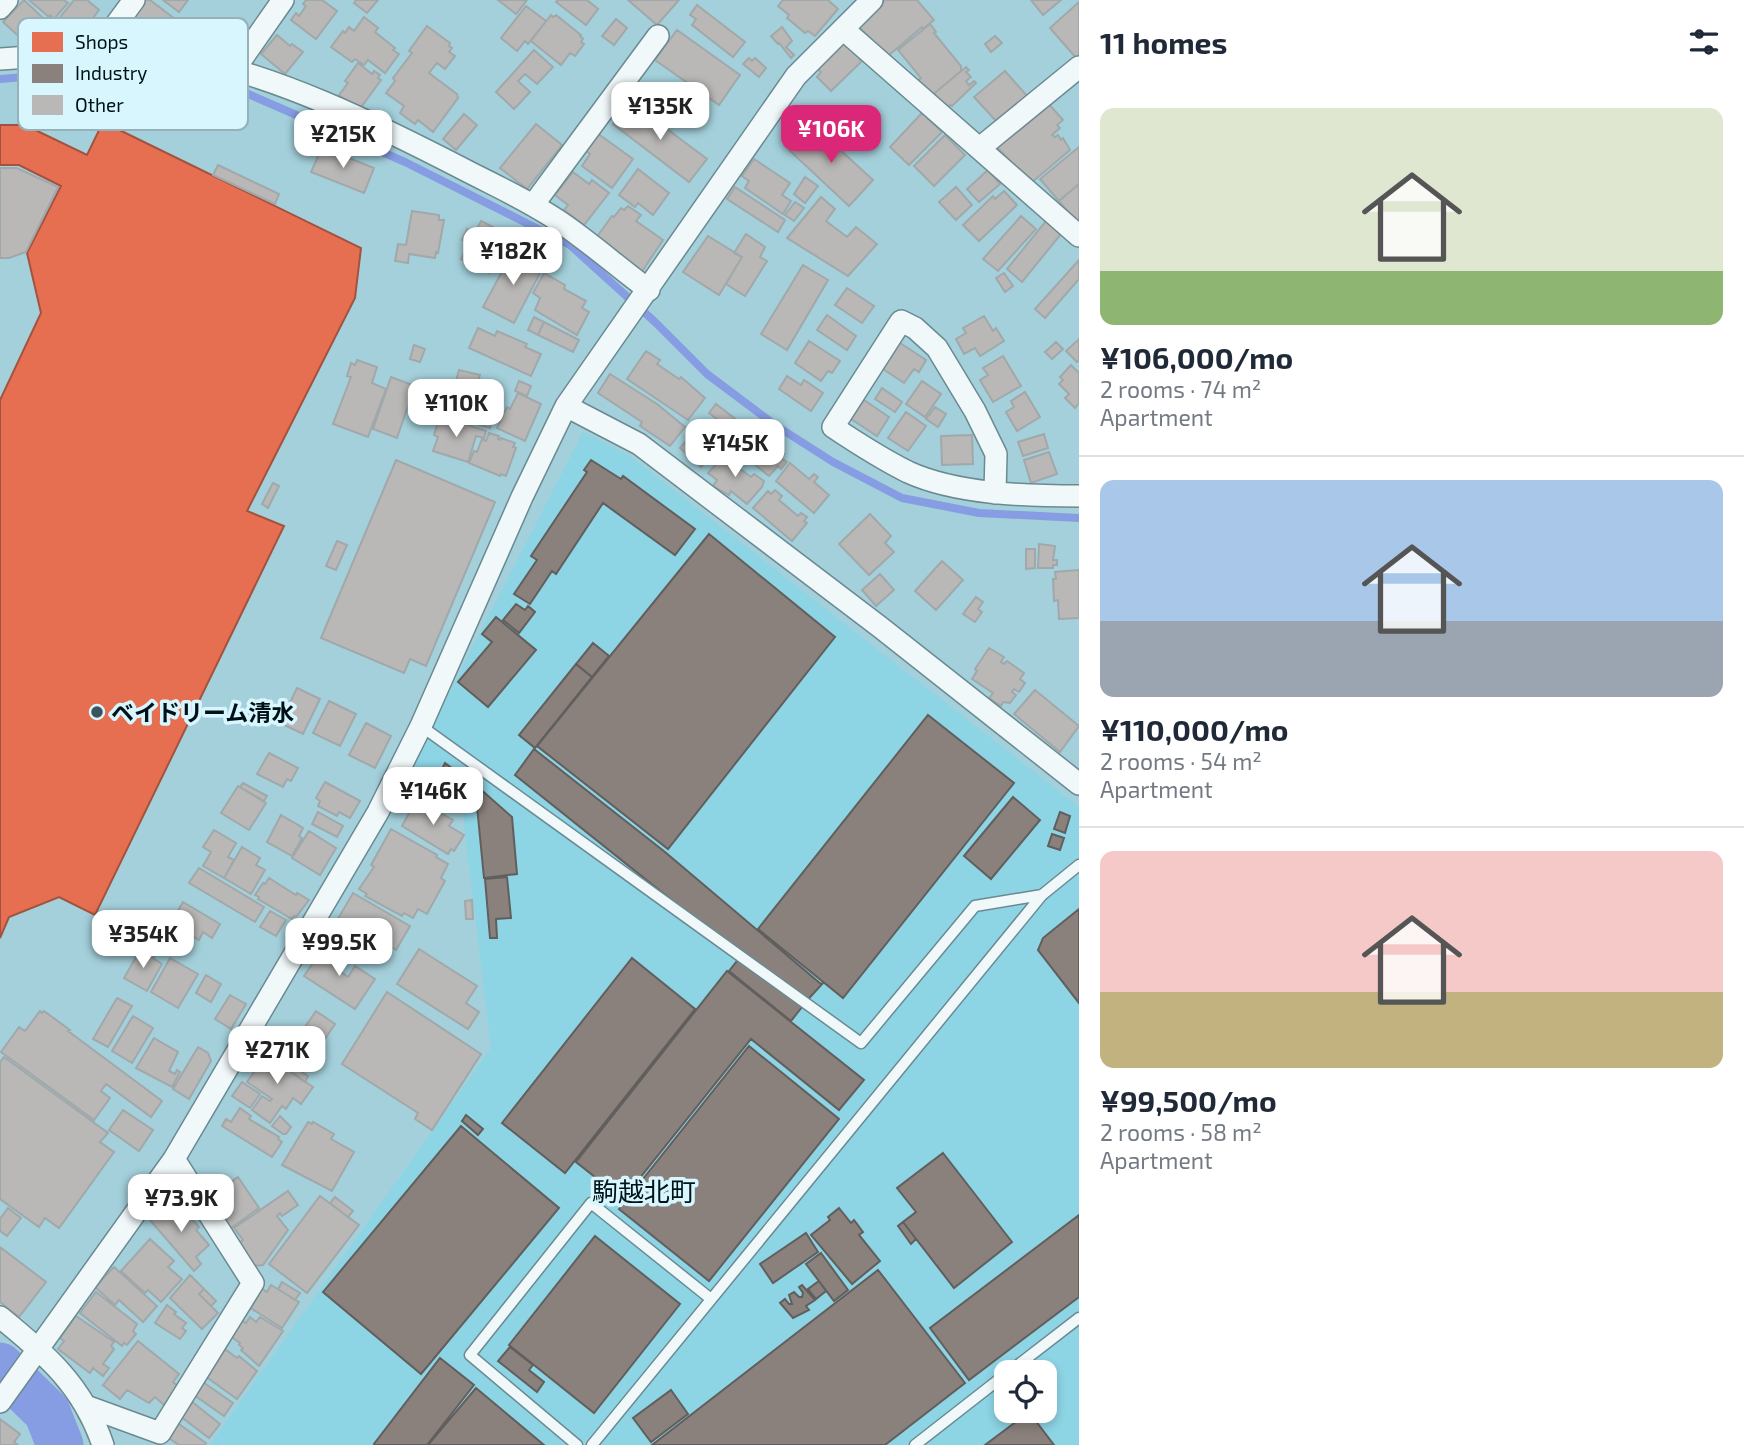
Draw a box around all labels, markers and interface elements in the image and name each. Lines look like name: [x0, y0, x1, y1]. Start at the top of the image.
legend: [18, 18, 248, 130]
icon: filters: [1685, 23, 1723, 61]
text: 11 homes: [1100, 24, 1227, 60]
text: Shops: [75, 30, 128, 53]
text: Industry: [75, 61, 147, 84]
pin: ¥135K: [611, 82, 709, 142]
text: ¥135K: [627, 91, 693, 119]
text: Other: [75, 93, 124, 116]
pin: ¥106K: [782, 106, 880, 165]
pin: ¥215K: [294, 110, 392, 170]
text: ¥106K: [797, 114, 865, 142]
text: ¥215K: [310, 119, 376, 147]
icon: home: [1349, 154, 1475, 280]
pin: ¥182K: [464, 228, 562, 287]
text: ¥182K: [479, 236, 547, 264]
text: ¥106,000/mo: [1100, 339, 1293, 375]
text: 2 rooms · 74 m²: [1100, 375, 1261, 403]
pin: ¥110K: [407, 380, 505, 439]
text: ¥110K: [424, 388, 488, 416]
text: Apartment: [1100, 403, 1213, 431]
pin: ¥145K: [686, 420, 784, 479]
text: ¥145K: [701, 428, 769, 456]
icon: home: [1349, 526, 1475, 652]
place label: ベイドリーム清水: [111, 698, 294, 726]
marker: ベイドリーム清水: [89, 704, 105, 720]
text: ¥110,000/mo: [1100, 711, 1289, 747]
text: 2 rooms · 54 m²: [1100, 747, 1262, 775]
pin: ¥146K: [384, 768, 482, 827]
text: Apartment: [1100, 775, 1213, 803]
text: ¥146K: [399, 776, 467, 804]
icon: home: [1349, 897, 1475, 1023]
pin: ¥354K: [94, 911, 192, 970]
pin: ¥99.5K: [282, 918, 396, 978]
text: ¥354K: [108, 919, 178, 947]
text: ¥99.5K: [301, 927, 377, 955]
pin: ¥271K: [228, 1026, 326, 1086]
text: ¥271K: [244, 1035, 310, 1063]
text: ¥99,500/mo: [1100, 1082, 1277, 1118]
text: 2 rooms · 58 m²: [1100, 1118, 1262, 1146]
text: Apartment: [1100, 1146, 1213, 1174]
pin: ¥73.9K: [124, 1174, 238, 1234]
district label: 駒越北町: [592, 1175, 696, 1206]
text: ¥73.9K: [144, 1183, 218, 1211]
map controls: [994, 1360, 1057, 1423]
button: locate: [994, 1360, 1057, 1423]

